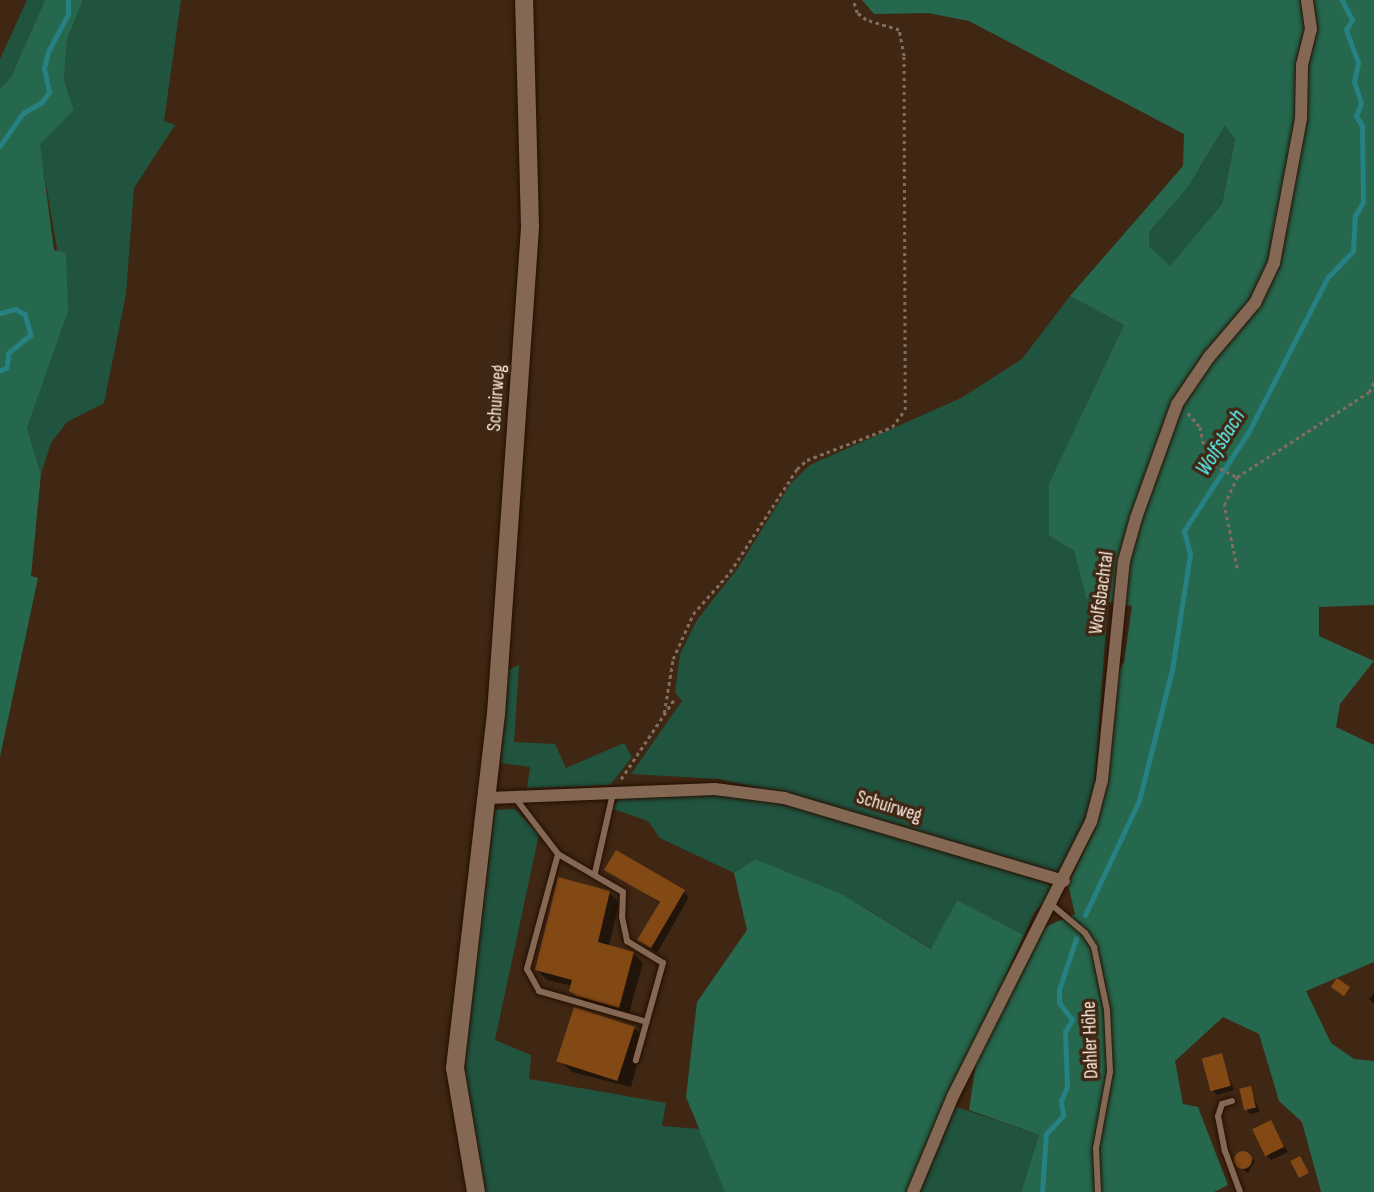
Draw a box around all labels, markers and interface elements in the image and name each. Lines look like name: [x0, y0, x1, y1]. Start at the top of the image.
street label: Schuirweg: [483, 364, 511, 432]
water label: Wolfsbach: [1191, 405, 1251, 481]
street label: Wolfsbachtal: [1085, 550, 1119, 636]
street label: Schuirweg: [854, 786, 924, 828]
street label: Dahler Höhe: [1078, 1001, 1104, 1079]

